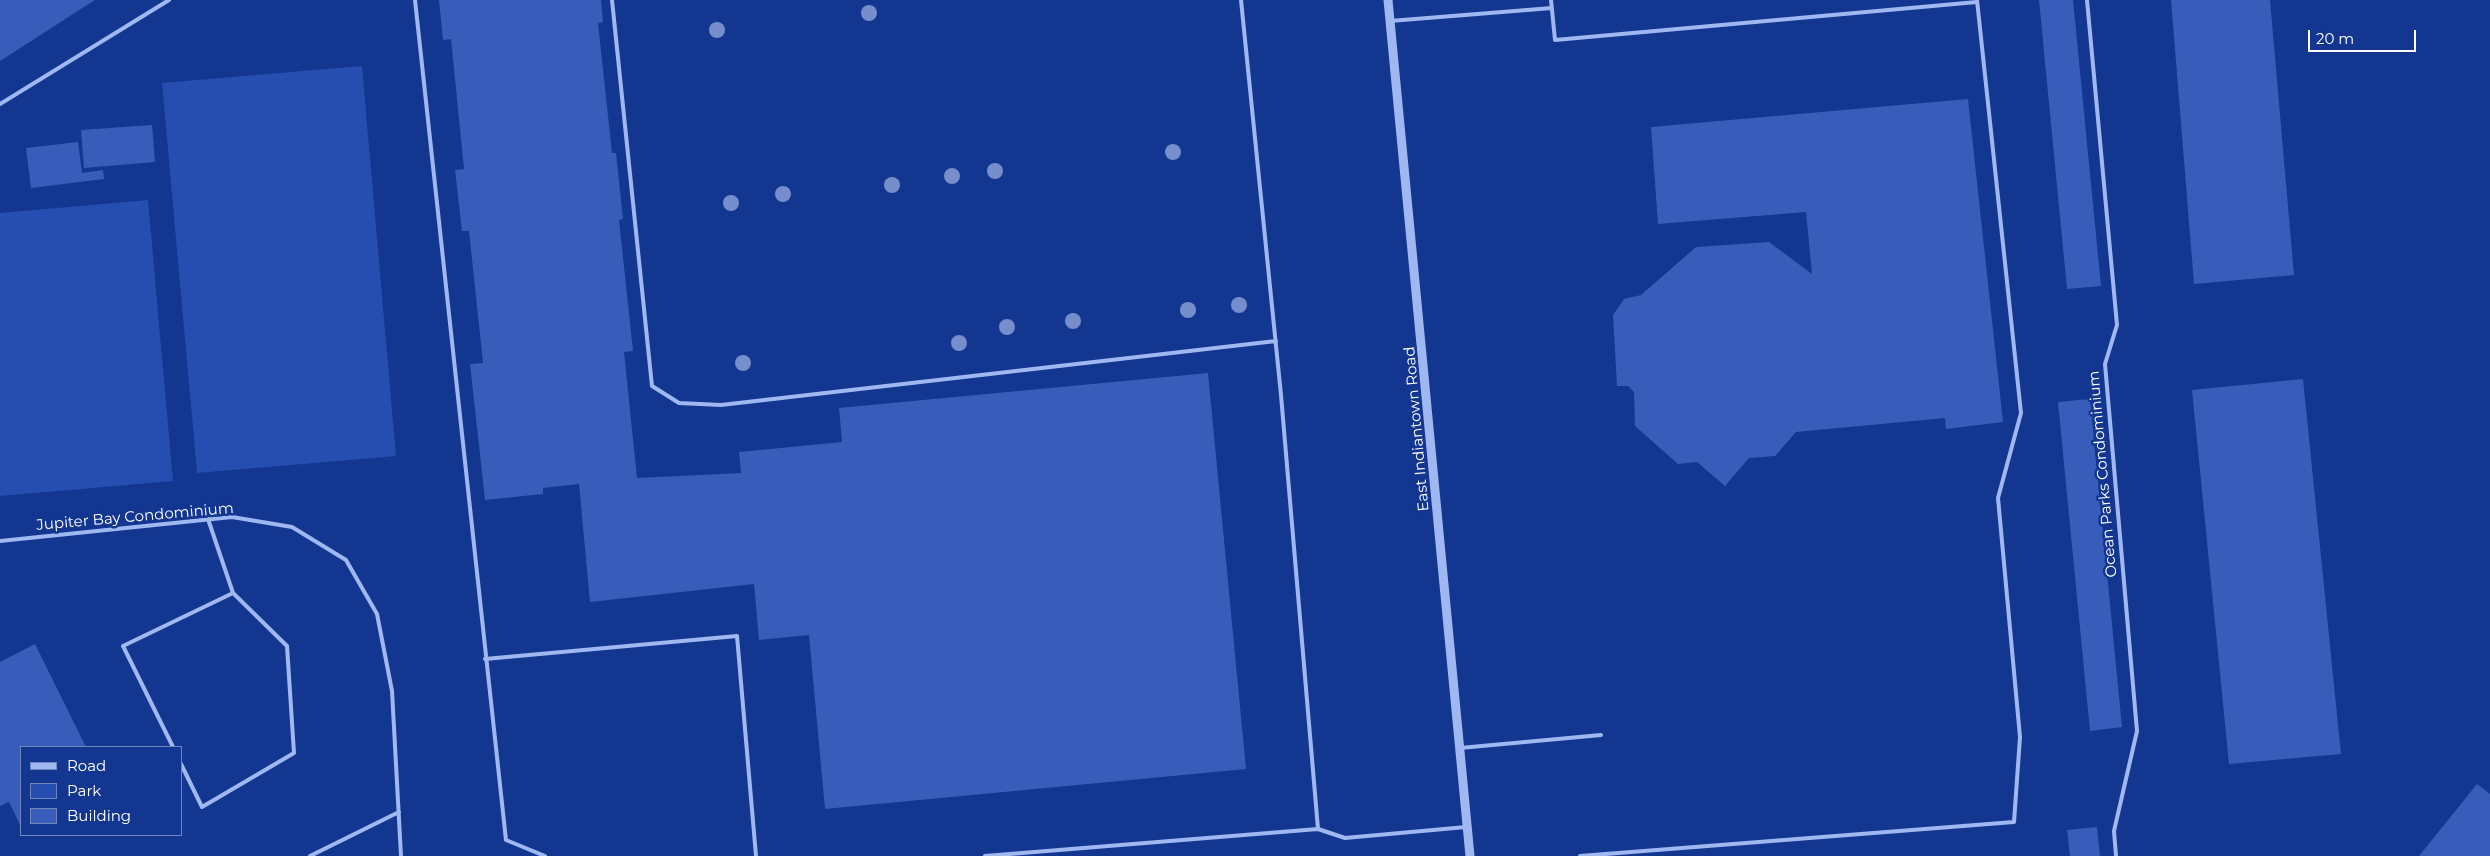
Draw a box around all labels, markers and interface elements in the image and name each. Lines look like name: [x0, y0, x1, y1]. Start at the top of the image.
scale bar: [2310, 20, 2418, 52]
text: 20 m: [2316, 29, 2354, 48]
street label: East Indiantown Road: [1401, 346, 1433, 512]
street label: Ocean Parks Condominium: [2085, 370, 2121, 578]
street label: Jupiter Bay Condominium: [36, 499, 234, 535]
legend: [20, 746, 182, 836]
text: Road: [67, 756, 106, 775]
text: Park: [67, 781, 101, 800]
text: Building: [67, 806, 131, 825]

